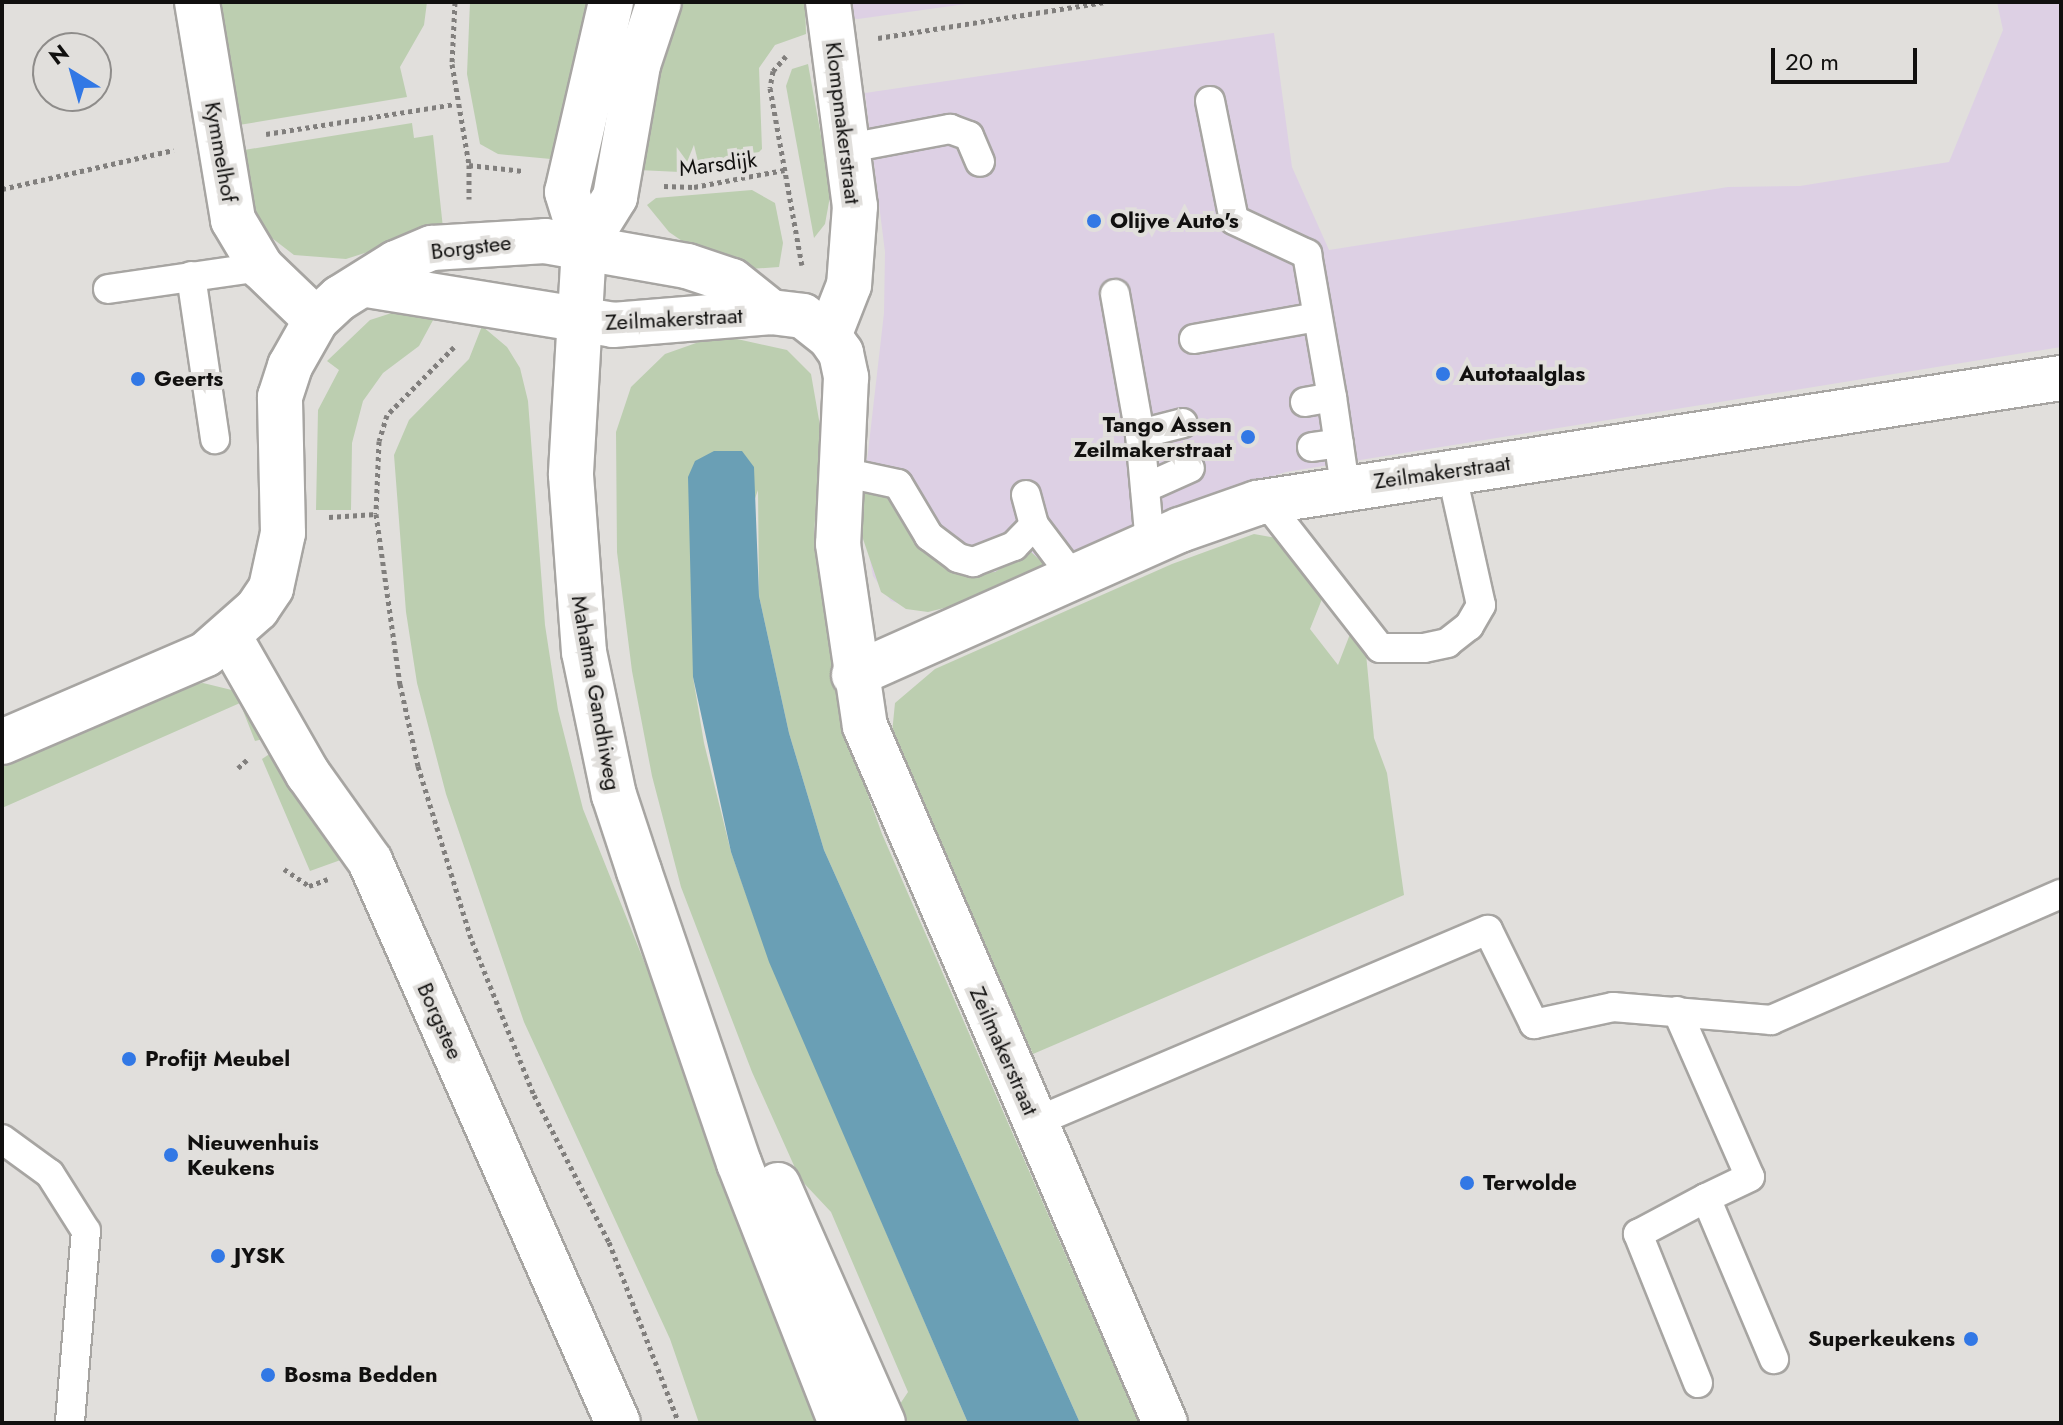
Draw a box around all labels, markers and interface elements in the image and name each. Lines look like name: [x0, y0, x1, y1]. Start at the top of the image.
north arrow: [32, 32, 112, 112]
scale bar: [1775, 32, 1921, 82]
text: N: [42, 36, 75, 72]
street label: Klompmakerstraat: [820, 40, 866, 206]
text: 20 m: [1785, 44, 1839, 79]
street label: Kymmelhof: [199, 100, 243, 204]
street label: Marsdijk: [678, 146, 758, 182]
place label: Olijve Auto's: [1110, 208, 1239, 234]
marker: Olijve Auto's: [1085, 212, 1103, 230]
street label: Borgstee: [429, 229, 513, 265]
street label: Zeilmakerstraat: [605, 302, 743, 336]
place label: Autotaalglas: [1459, 361, 1585, 387]
marker: Autotaalglas: [1434, 365, 1452, 383]
place label: Geerts: [154, 366, 223, 392]
marker: Geerts: [129, 370, 147, 388]
place label: Tango Assen Zeilmakerstraat: [1074, 411, 1232, 462]
marker: Tango Assen Zeilmakerstraat: [1239, 428, 1257, 446]
street label: Zeilmakerstraat: [1372, 449, 1512, 495]
street label: Mahatma Gandhiweg: [566, 593, 626, 793]
street label: Borgstee: [411, 979, 469, 1063]
street label: Zeilmakerstraat: [964, 983, 1044, 1119]
place label: Profijt Meubel: [145, 1046, 290, 1072]
marker: Profijt Meubel: [120, 1050, 138, 1068]
place label: Nieuwenhuis Keukens: [187, 1129, 319, 1180]
marker: Nieuwenhuis Keukens: [162, 1146, 180, 1164]
place label: Terwolde: [1483, 1170, 1577, 1196]
marker: Terwolde: [1458, 1174, 1476, 1192]
place label: JYSK: [234, 1243, 285, 1269]
marker: JYSK: [209, 1247, 227, 1265]
place label: Superkeukens: [1808, 1326, 1955, 1352]
marker: Superkeukens: [1962, 1330, 1980, 1348]
place label: Bosma Bedden: [284, 1362, 438, 1388]
marker: Bosma Bedden: [259, 1366, 277, 1384]

